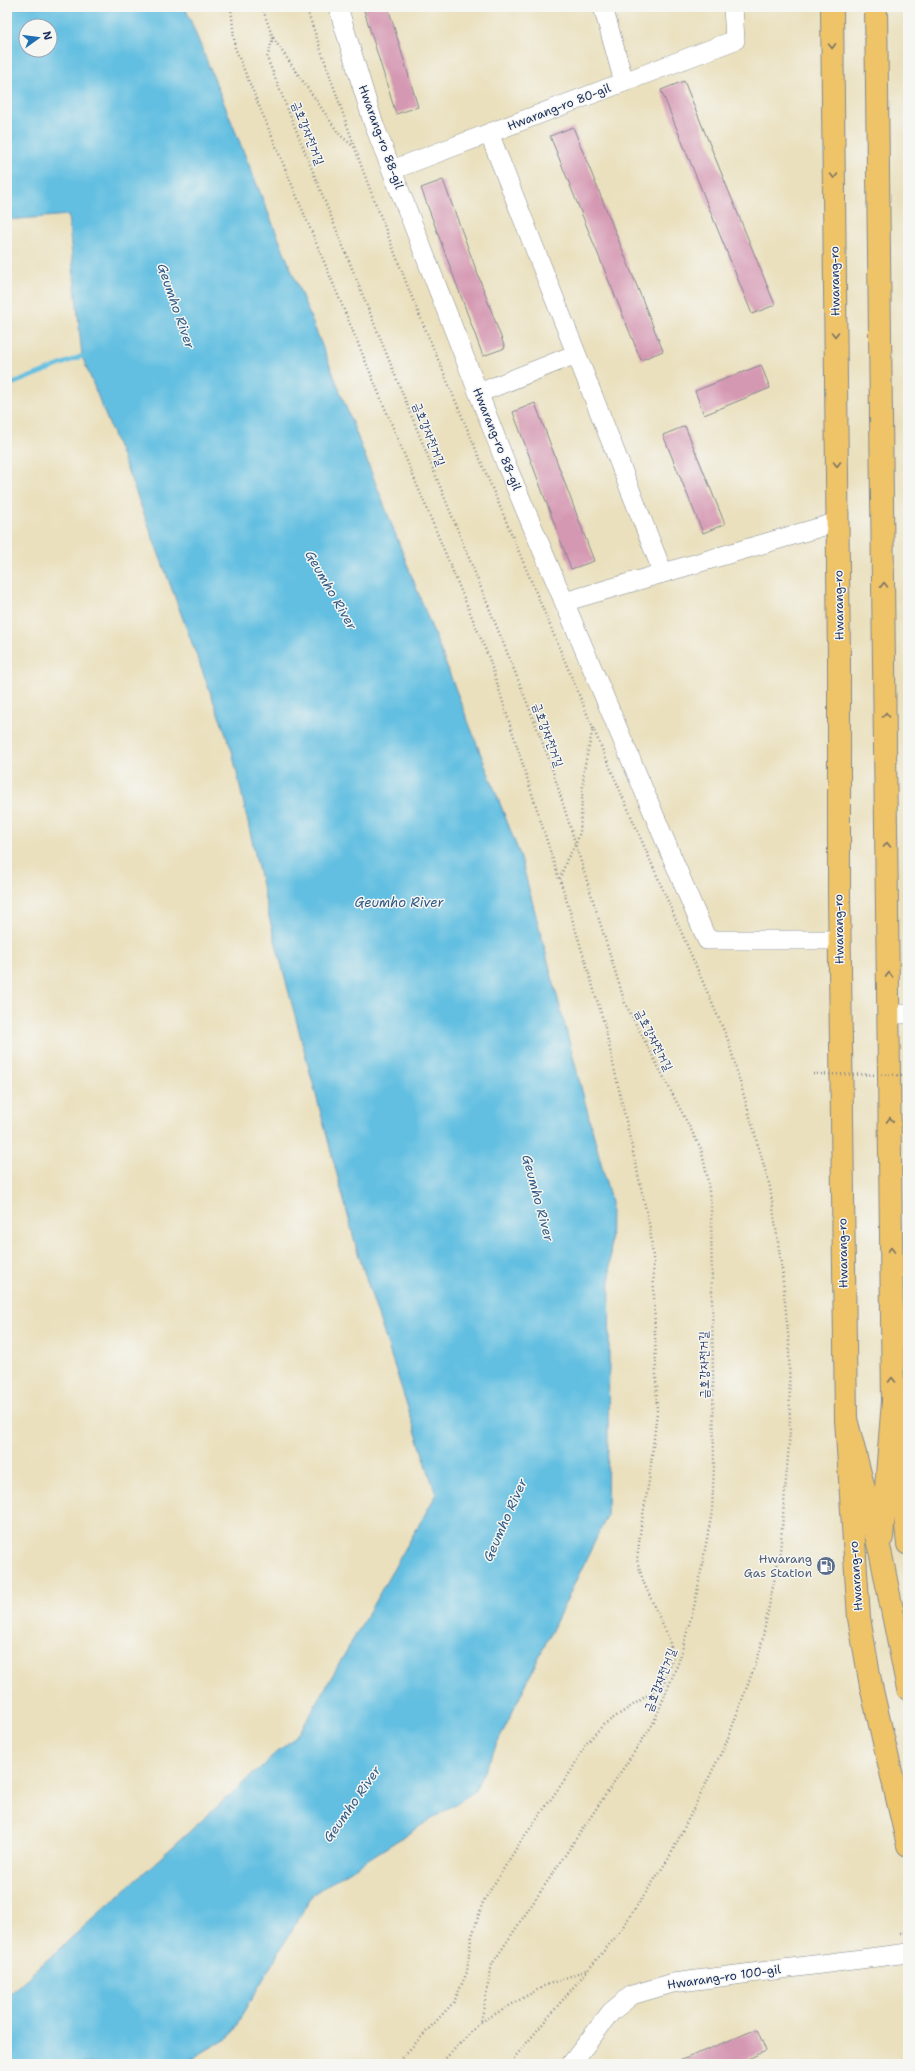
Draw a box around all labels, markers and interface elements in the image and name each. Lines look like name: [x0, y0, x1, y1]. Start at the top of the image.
north arrow: [18, 18, 58, 58]
text: N: [39, 30, 56, 42]
one-way arrow: [828, 43, 836, 49]
street label: Hwarang-ro 80-gil: [505, 80, 613, 134]
street label: Hwarang-ro 88-gil: [355, 83, 407, 192]
street label: 금호강자전거길: [288, 99, 328, 168]
one-way arrow: [830, 173, 838, 179]
street label: Hwarang-ro: [826, 246, 844, 316]
water label: Geumho River: [153, 261, 199, 352]
one-way arrow: [831, 331, 839, 337]
street label: Hwarang-ro 88-gil: [469, 385, 525, 493]
street label: 금호강자전거길: [409, 400, 449, 469]
one-way arrow: [833, 461, 841, 467]
water label: Geumho River: [301, 547, 361, 634]
street label: Hwarang-ro: [830, 570, 848, 640]
one-way arrow: [880, 582, 888, 588]
street label: 금호강자전거길: [529, 701, 567, 770]
one-way arrow: [882, 712, 890, 718]
one-way arrow: [883, 842, 891, 848]
water label: Geumho River: [354, 894, 444, 911]
street label: Hwarang-ro: [830, 894, 848, 964]
one-way arrow: [885, 972, 893, 978]
street label: 금호강자전거길: [632, 1006, 677, 1074]
one-way arrow: [886, 1117, 894, 1123]
water label: Geumho River: [518, 1153, 558, 1244]
street label: Hwarang-ro: [834, 1218, 852, 1288]
one-way arrow: [887, 1247, 895, 1253]
street label: 금호강자전거길: [695, 1331, 713, 1399]
one-way arrow: [888, 1377, 897, 1383]
water label: Geumho River: [479, 1475, 531, 1564]
street label: Hwarang-ro: [846, 1540, 866, 1612]
place label: Hwarang Gas Station: [744, 1551, 812, 1581]
fuel station icon: Hwarang Gas Station: [815, 1555, 837, 1577]
street label: 금호강자전거길: [640, 1645, 680, 1714]
water label: Geumho River: [319, 1762, 385, 1845]
street label: Hwarang-ro 100-gil: [666, 1961, 782, 1993]

